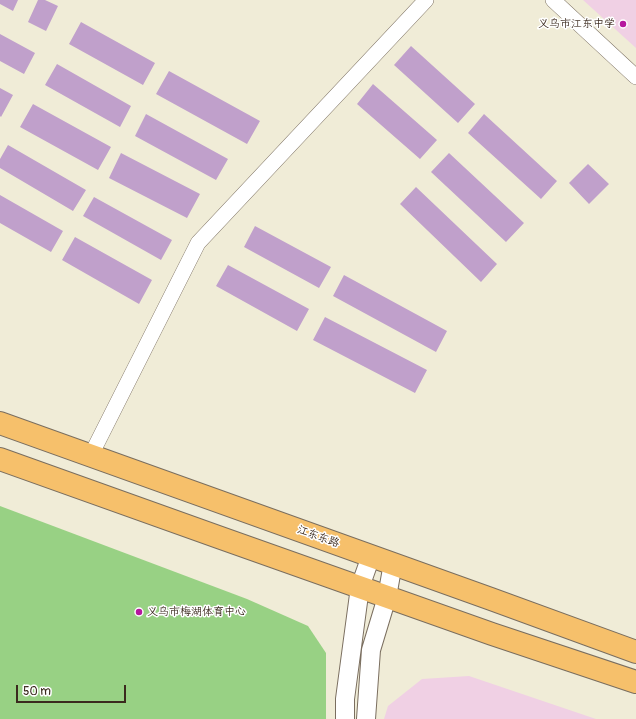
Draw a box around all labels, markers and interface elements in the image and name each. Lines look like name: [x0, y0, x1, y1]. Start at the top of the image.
place label: 义乌市江东中学: [538, 17, 615, 31]
marker: 义乌市江东中学: [618, 19, 628, 29]
street label: 江东东路: [295, 523, 341, 551]
place label: 义乌市梅湖体育中心: [147, 605, 246, 619]
marker: 义乌市梅湖体育中心: [134, 607, 144, 617]
scale bar: [18, 677, 128, 703]
text: 50 m: [23, 684, 51, 699]

